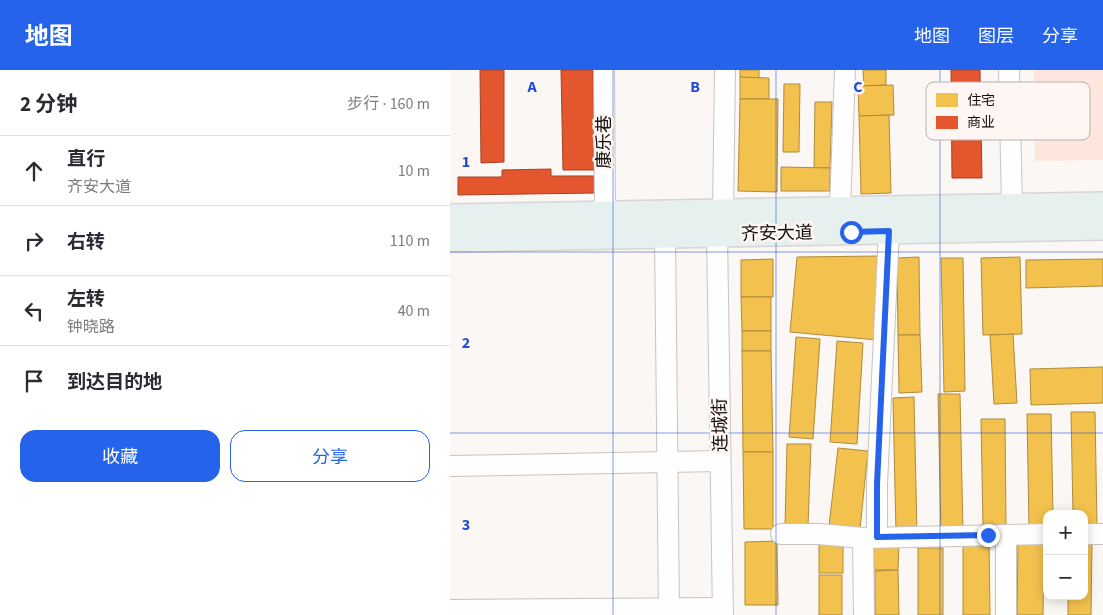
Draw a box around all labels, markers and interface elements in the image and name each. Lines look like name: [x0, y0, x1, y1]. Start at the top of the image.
text: 地图: [25, 19, 73, 54]
text: 地图: [914, 24, 950, 49]
text: 图层: [978, 24, 1014, 49]
text: 分享: [1042, 24, 1078, 49]
text: A: [526, 76, 537, 98]
text: B: [690, 76, 700, 98]
text: C: [853, 76, 863, 98]
legend: [926, 82, 1090, 140]
text: 2 分钟: [20, 89, 77, 119]
text: 住宅: [967, 91, 995, 111]
text: 步行 · 160 m: [347, 93, 430, 115]
text: 商业: [967, 113, 995, 133]
street label: 康乐巷: [592, 115, 617, 169]
text: 直行: [67, 146, 105, 173]
text: 1: [462, 151, 470, 173]
icon: ahead: [20, 157, 48, 185]
text: 10 m: [398, 160, 430, 182]
text: 齐安大道: [67, 176, 131, 198]
street label: 齐安大道: [741, 220, 813, 247]
route start: [840, 221, 863, 244]
icon: right: [20, 227, 48, 255]
text: 右转: [67, 229, 105, 256]
text: 110 m: [390, 230, 430, 252]
text: 左转: [67, 286, 105, 313]
icon: left: [20, 297, 48, 325]
text: 40 m: [398, 300, 430, 322]
text: 钟晓路: [67, 316, 115, 338]
text: 2: [462, 332, 470, 354]
icon: arrive: [20, 367, 48, 395]
text: 到达目的地: [67, 369, 162, 396]
street label: 连城街: [708, 398, 733, 452]
button: 收藏: [20, 430, 220, 482]
button: 分享: [230, 430, 430, 482]
map controls: [1043, 510, 1088, 600]
button: +: [1043, 510, 1088, 555]
text: 3: [462, 514, 470, 536]
route end: [977, 524, 1000, 547]
button: −: [1043, 555, 1088, 600]

